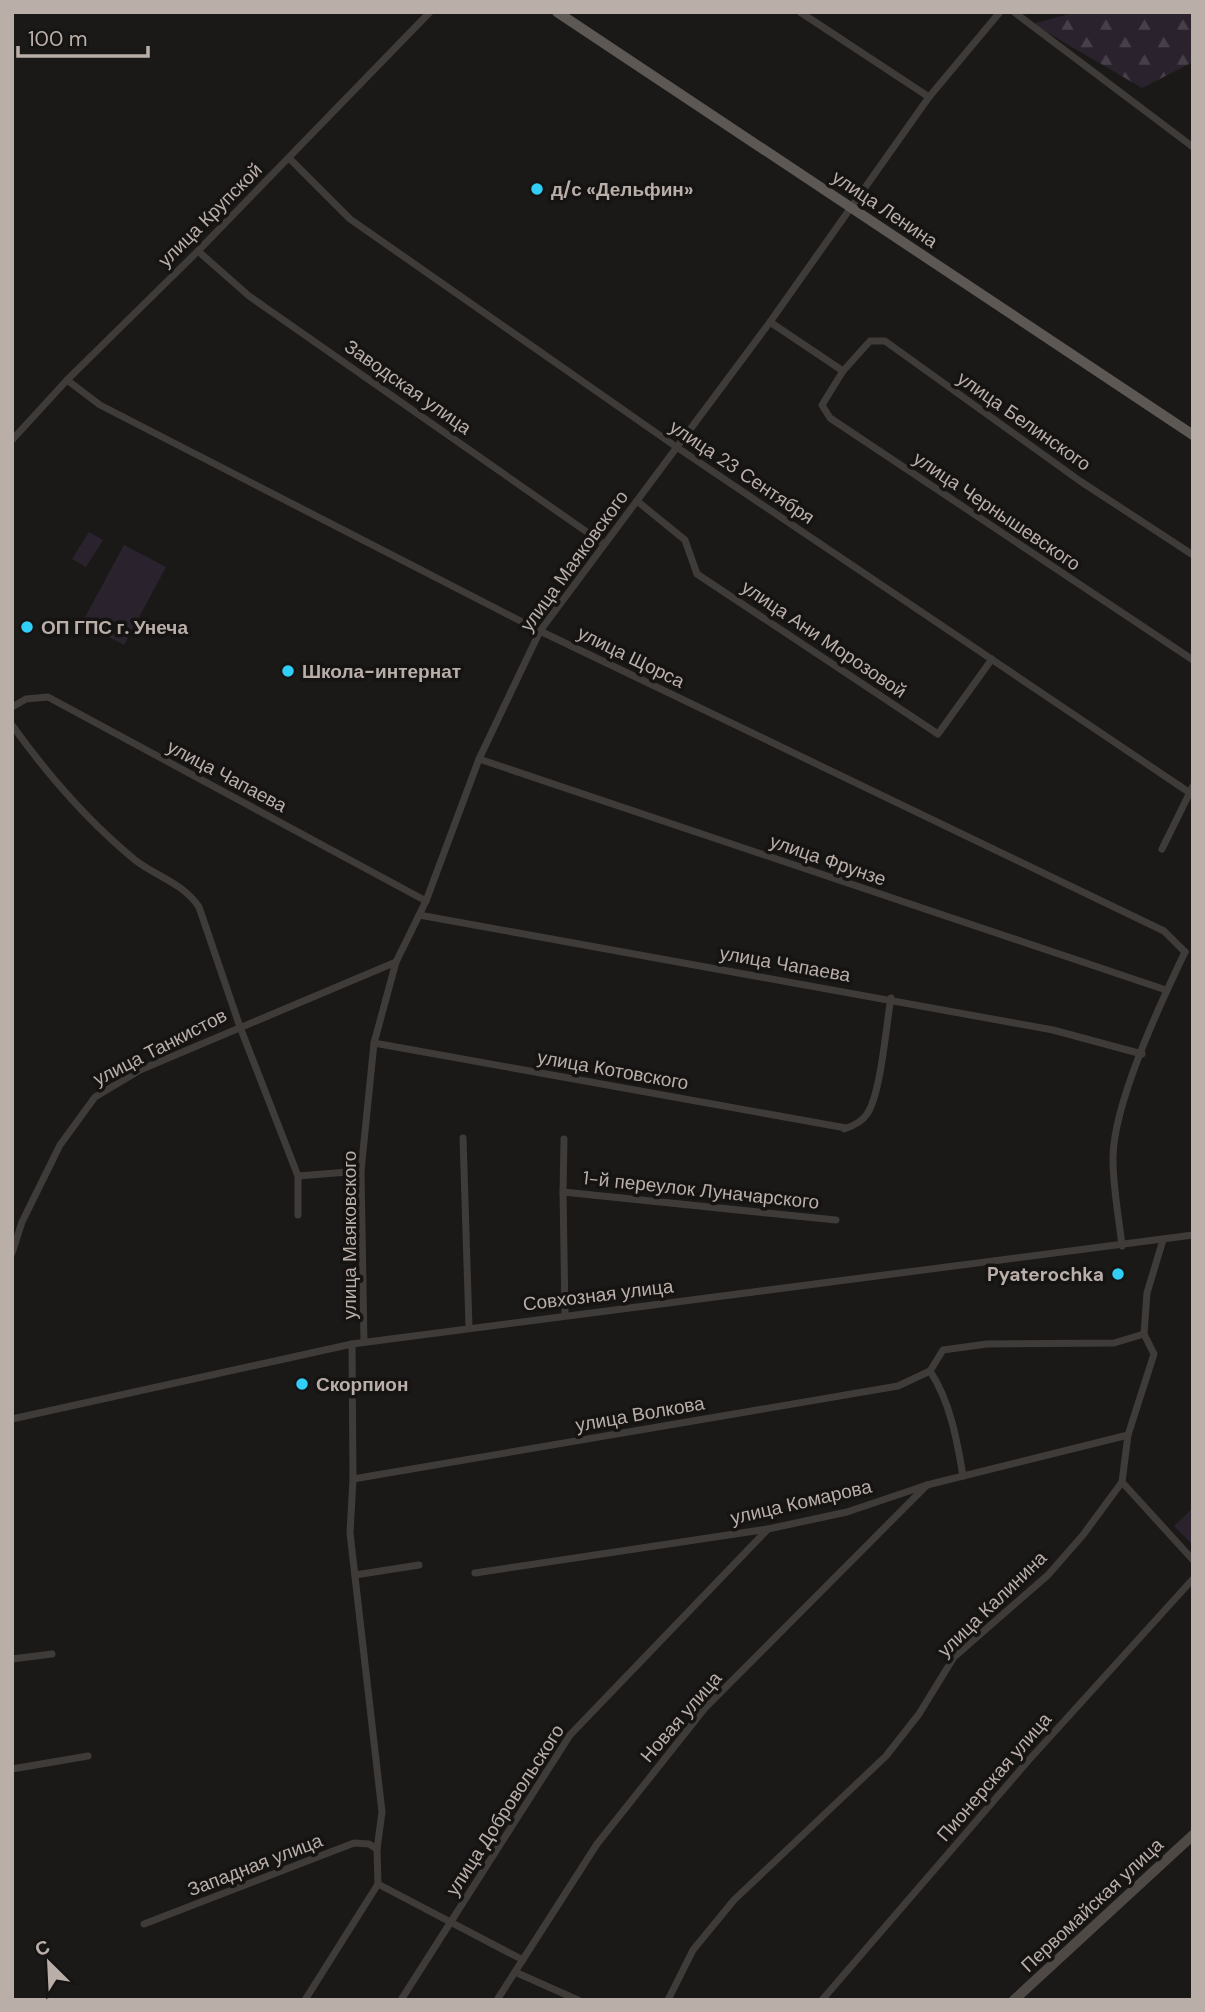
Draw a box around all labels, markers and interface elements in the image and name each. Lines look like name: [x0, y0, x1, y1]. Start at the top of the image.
scale bar: [18, 14, 147, 58]
text: 100 m: [28, 25, 88, 53]
street label: улица Крупской: [152, 157, 268, 273]
street label: улица Ленина: [827, 164, 943, 254]
place label: д/с «Дельфин»: [551, 177, 694, 202]
marker: д/с «Дельфин»: [529, 181, 545, 197]
street label: Заводская улица: [340, 334, 477, 440]
street label: улица Белинского: [952, 366, 1096, 476]
street label: улица 23 Сентября: [665, 414, 819, 530]
street label: улица Чернышевского: [909, 446, 1085, 576]
street label: улица Маяковского: [514, 485, 634, 637]
street label: улица Ани Морозовой: [737, 574, 911, 704]
place label: ОП ГПС г. Унеча: [41, 615, 188, 640]
marker: ОП ГПС г. Унеча: [19, 619, 35, 635]
street label: улица Щорса: [573, 620, 689, 694]
place label: Школа-интернат: [302, 659, 461, 684]
marker: Школа-интернат: [280, 663, 296, 679]
street label: улица Чапаева: [163, 734, 292, 818]
street label: улица Фрунзе: [767, 828, 889, 892]
street label: улица Чапаева: [718, 940, 853, 988]
street label: улица Танкистов: [89, 1003, 231, 1091]
street label: улица Котовского: [535, 1044, 691, 1096]
street label: улица Маяковского: [337, 1151, 362, 1319]
street label: 1-й переулок Луначарского: [582, 1165, 820, 1215]
place label: Pyaterochka: [987, 1262, 1104, 1287]
marker: Pyaterochka: [1110, 1266, 1126, 1282]
street label: Совхозная улица: [521, 1273, 675, 1317]
place label: Скорпион: [316, 1372, 408, 1397]
marker: Скорпион: [294, 1376, 310, 1392]
street label: улица Волкова: [573, 1390, 707, 1438]
street label: улица Комарова: [728, 1474, 874, 1530]
street label: улица Калинина: [932, 1545, 1052, 1663]
street label: Новая улица: [635, 1666, 728, 1768]
street label: Пионерская улица: [931, 1707, 1057, 1847]
street label: улица Добровольского: [440, 1719, 570, 1901]
street label: Западная улица: [184, 1828, 326, 1902]
street label: Первомайская улица: [1016, 1832, 1169, 1978]
north arrow: [14, 1928, 84, 1998]
text: С: [31, 1934, 54, 1962]

